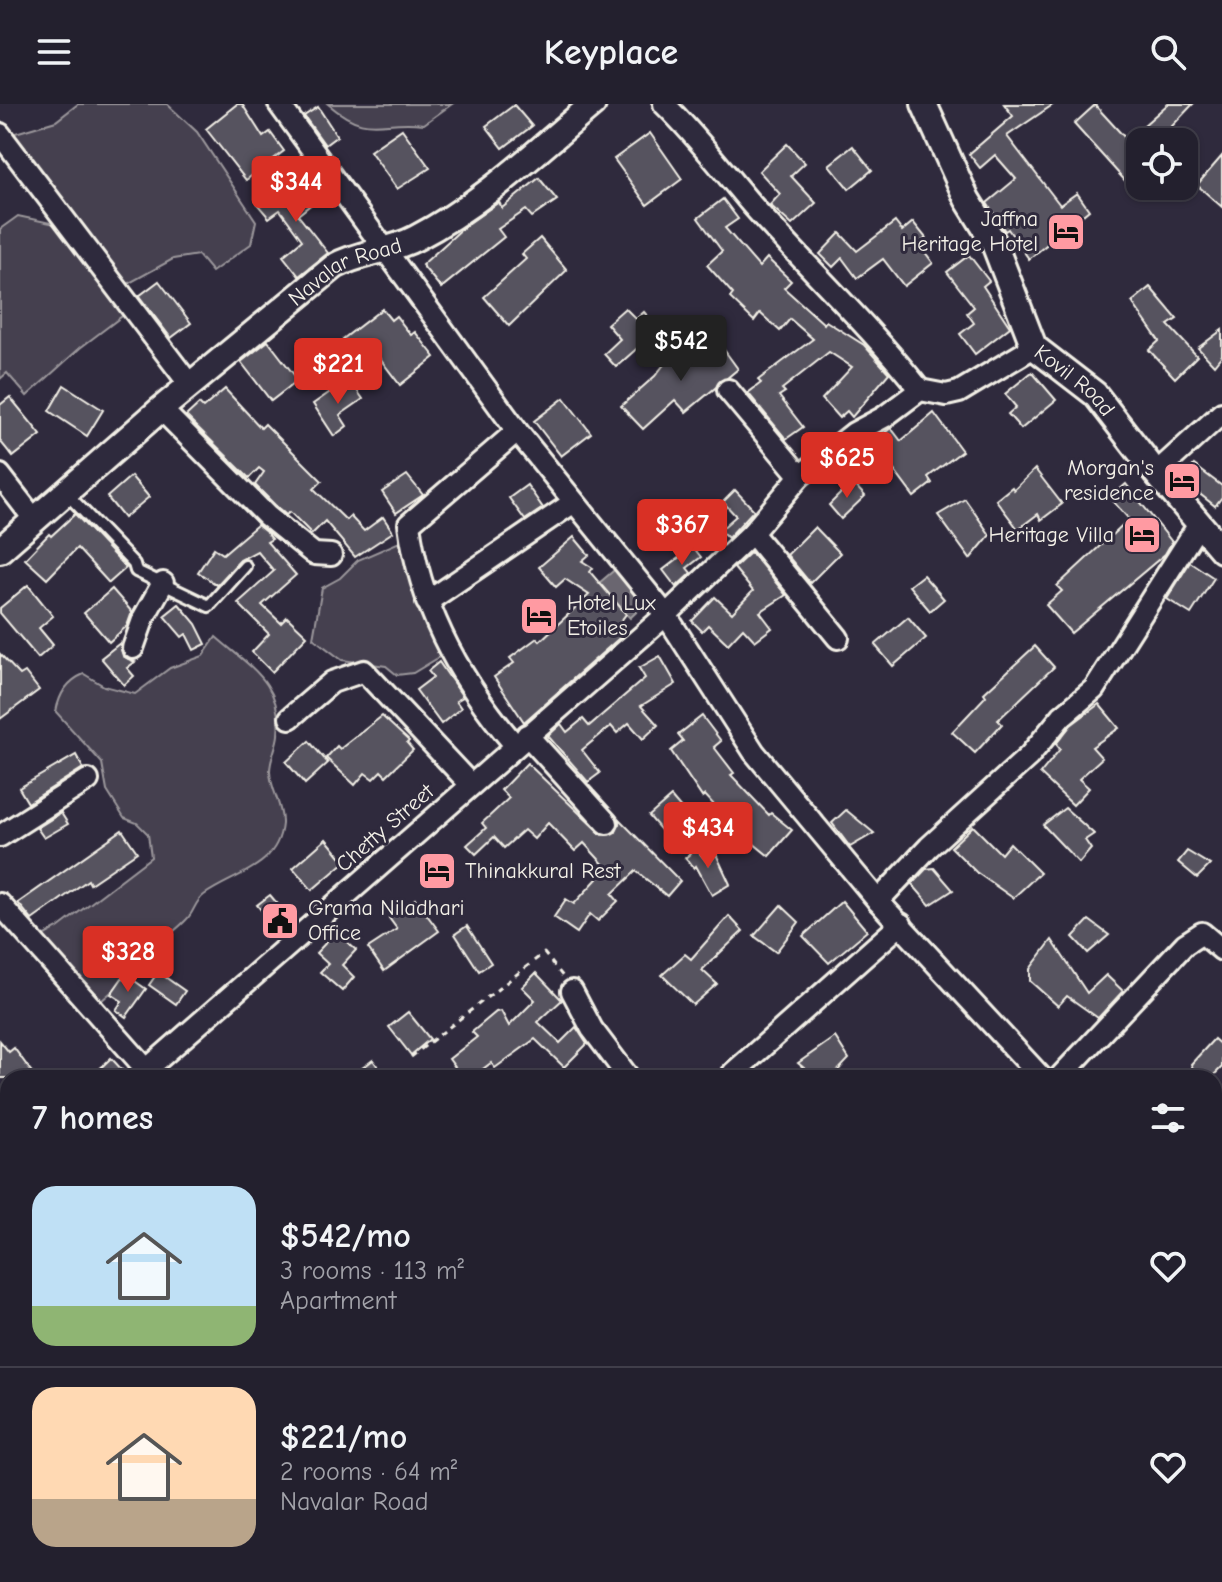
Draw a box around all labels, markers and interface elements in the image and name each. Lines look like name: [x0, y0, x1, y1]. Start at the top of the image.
icon: menu: [32, 30, 76, 74]
icon: search: [1146, 30, 1190, 74]
text: Keyplace: [544, 32, 678, 73]
map controls: [1126, 128, 1198, 200]
button: locate: [1126, 128, 1198, 200]
pin: $344: [249, 156, 343, 224]
text: $344: [270, 167, 322, 197]
place label: Jaffna Heritage Hotel: [901, 206, 1038, 257]
hotel icon: Jaffna Heritage Hotel: [1045, 211, 1087, 253]
street label: Navalar Road: [283, 232, 405, 312]
pin: $542: [634, 315, 728, 383]
text: $542: [654, 326, 708, 356]
pin: $221: [291, 338, 385, 406]
street label: Kovil Road: [1029, 339, 1120, 421]
text: $221: [312, 349, 364, 379]
pin: $625: [800, 432, 894, 500]
text: $625: [819, 443, 875, 473]
place label: Morgan's residence: [1064, 455, 1154, 506]
hotel icon: Morgan's residence: [1161, 460, 1203, 502]
pin: $367: [635, 499, 729, 567]
text: $367: [655, 510, 709, 540]
hotel icon: Heritage Villa: [1121, 514, 1163, 556]
place label: Heritage Villa: [989, 522, 1114, 548]
place label: Hotel Lux Etoiles: [567, 590, 656, 641]
hotel icon: Hotel Lux Etoiles: [518, 595, 560, 637]
street label: Chetty Street: [331, 778, 440, 878]
pin: $434: [661, 802, 755, 870]
text: $434: [682, 813, 734, 843]
hotel icon: Thinakkural Rest: [416, 850, 458, 892]
place label: Thinakkural Rest: [465, 858, 621, 884]
place label: Grama Niladhari Office: [308, 895, 465, 946]
public building icon: Grama Niladhari Office: [259, 900, 301, 942]
pin: $328: [81, 926, 175, 994]
text: $328: [101, 937, 155, 967]
icon: filters: [1146, 1096, 1190, 1140]
text: 7 homes: [32, 1098, 153, 1138]
text: $542/mo: [280, 1216, 411, 1256]
icon: home: [96, 1218, 192, 1314]
icon: heart: [1146, 1244, 1190, 1288]
text: 3 rooms · 113 m²: [280, 1256, 464, 1286]
text: Apartment: [280, 1286, 396, 1316]
text: $221/mo: [280, 1417, 407, 1457]
icon: home: [96, 1419, 192, 1515]
icon: heart: [1146, 1445, 1190, 1489]
text: 2 rooms · 64 m²: [280, 1457, 457, 1487]
text: Navalar Road: [280, 1487, 429, 1517]

